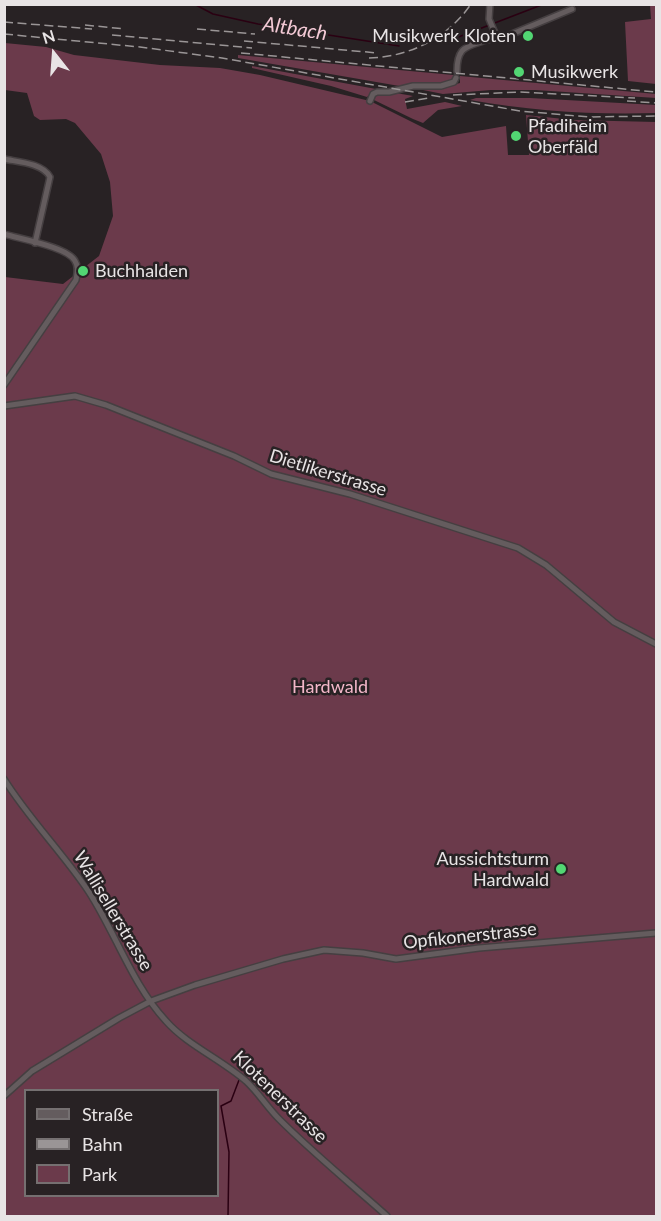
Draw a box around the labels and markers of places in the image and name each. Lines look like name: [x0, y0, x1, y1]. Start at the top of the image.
place label: Musikwerk Kloten: [372, 25, 516, 47]
marker: Musikwerk Kloten: [521, 29, 535, 43]
place label: Musikwerk: [531, 61, 618, 83]
marker: Musikwerk: [512, 65, 526, 79]
place label: Pfadiheim Oberfäld: [528, 115, 607, 158]
marker: Pfadiheim Oberfäld: [509, 129, 523, 143]
place label: Buchhalden: [95, 260, 188, 282]
marker: Buchhalden: [76, 264, 90, 278]
place label: Aussichtsturm Hardwald: [436, 848, 549, 890]
marker: Aussichtsturm Hardwald: [554, 862, 568, 876]

